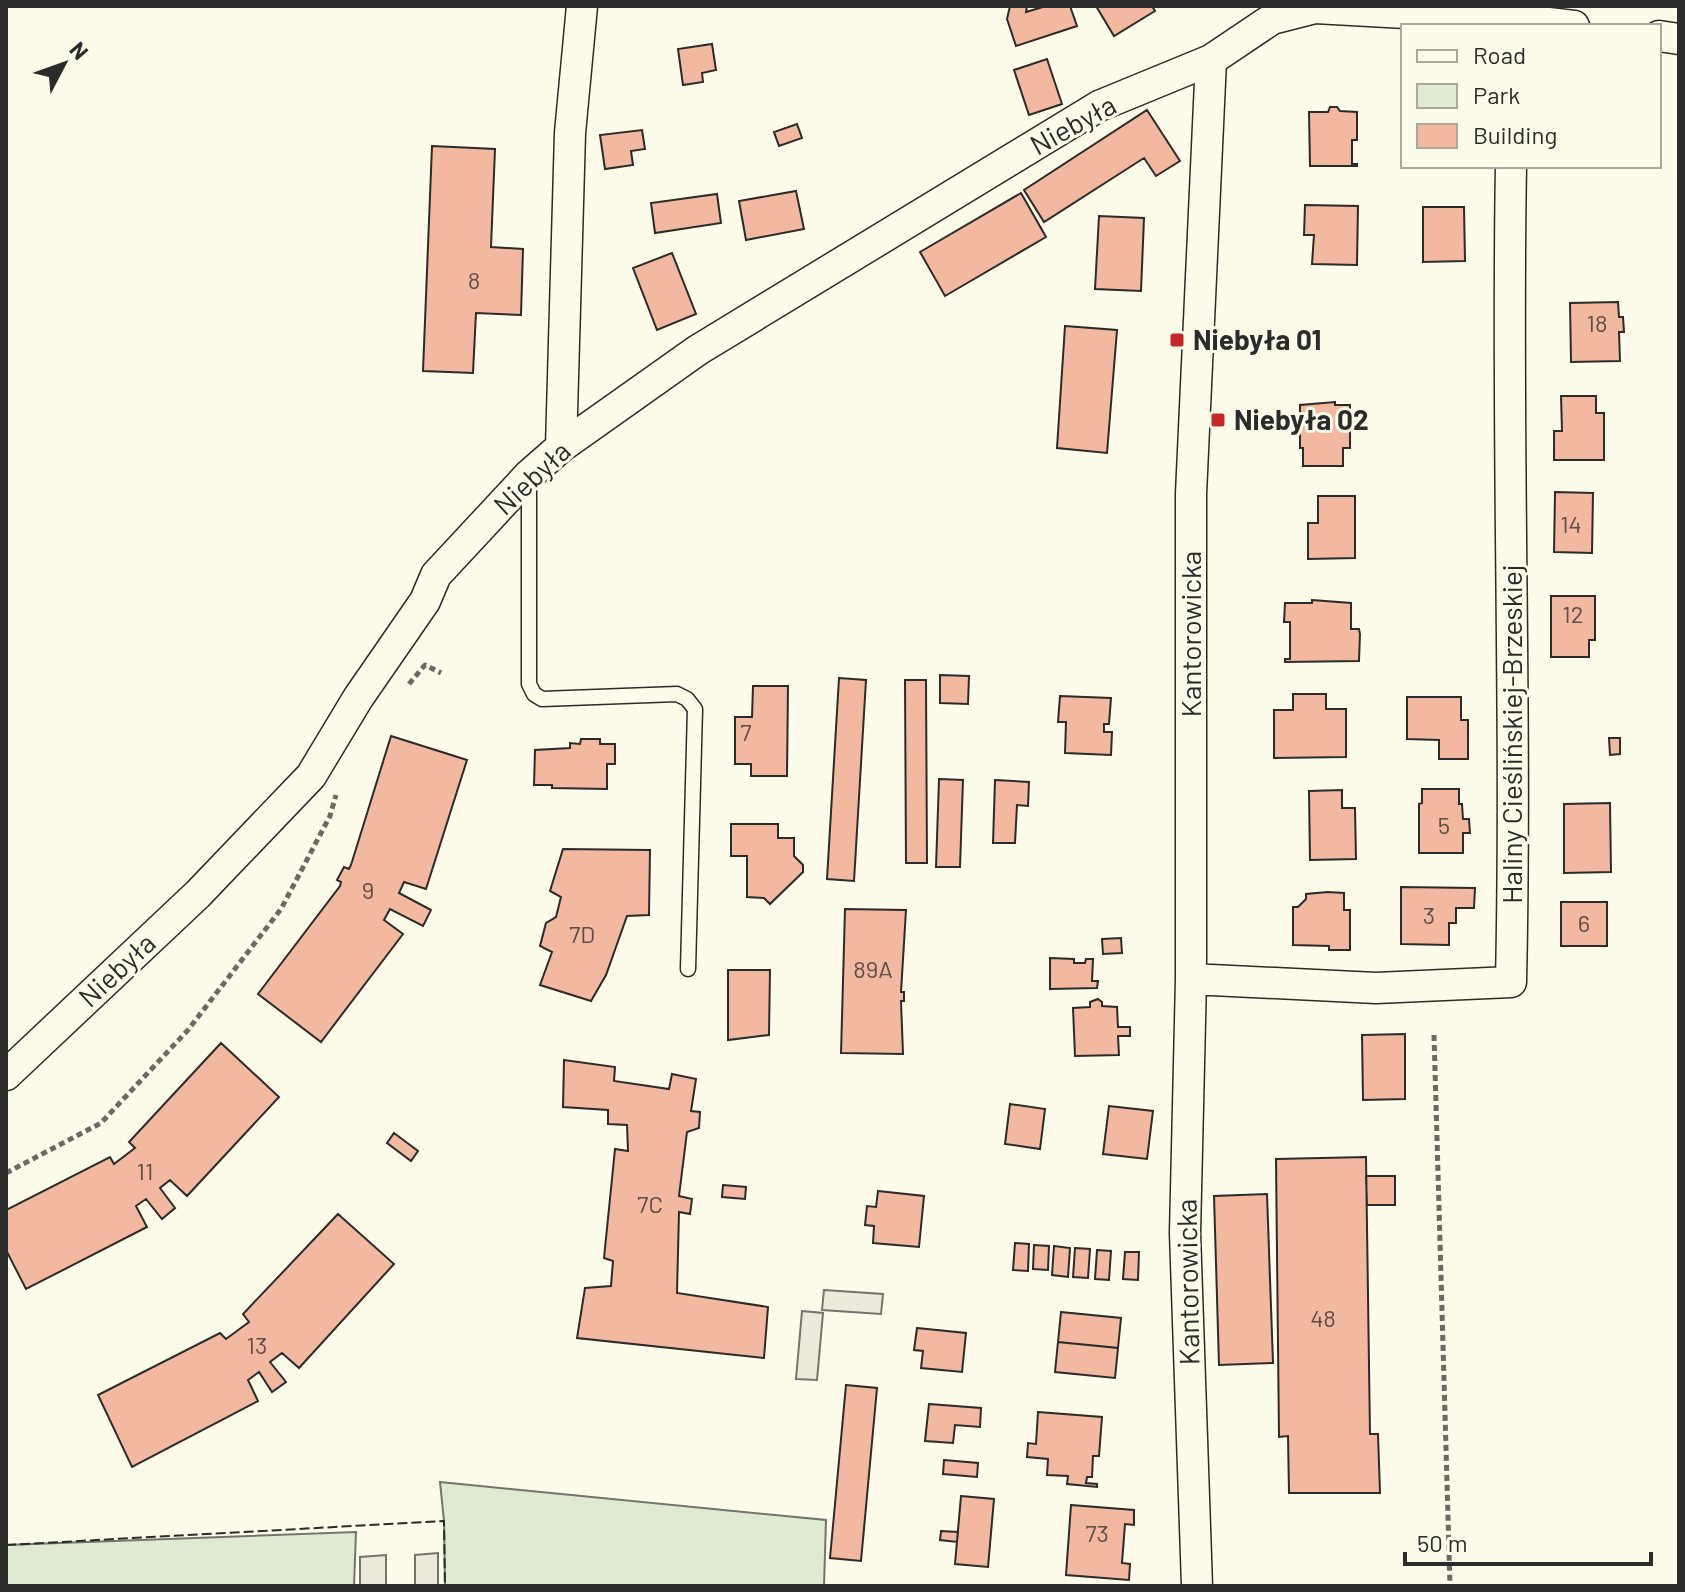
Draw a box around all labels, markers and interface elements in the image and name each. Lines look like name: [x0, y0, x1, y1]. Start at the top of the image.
north arrow: [24, 24, 104, 104]
legend: [1401, 24, 1661, 168]
text: N: [65, 36, 94, 64]
text: Road: [1473, 40, 1526, 69]
text: Park: [1473, 80, 1520, 109]
street label: Niebyła: [1024, 87, 1121, 161]
text: Building: [1473, 120, 1557, 149]
house number: 8: [468, 265, 480, 294]
house number: 18: [1587, 308, 1607, 337]
place label: Niebyła 01: [1193, 322, 1322, 356]
marker: Niebyła 01: [1168, 331, 1186, 349]
place label: Niebyła 02: [1234, 402, 1369, 436]
marker: Niebyła 02: [1209, 411, 1227, 429]
street label: Niebyła: [486, 433, 577, 521]
house number: 14: [1560, 509, 1582, 538]
street label: Kantorowicka: [1173, 551, 1207, 717]
street label: Haliny Cieślińskiej-Brzeskiej: [1494, 564, 1528, 904]
house number: 12: [1562, 599, 1584, 628]
house number: 7: [740, 717, 752, 746]
house number: 5: [1438, 810, 1450, 839]
house number: 9: [362, 875, 374, 904]
house number: 3: [1423, 900, 1435, 929]
house number: 6: [1578, 908, 1590, 937]
house number: 7D: [569, 919, 595, 948]
street label: Niebyła: [71, 925, 162, 1013]
house number: 89A: [853, 954, 893, 983]
house number: 11: [137, 1156, 153, 1185]
house number: 7C: [637, 1189, 663, 1218]
street label: Kantorowicka: [1169, 1199, 1205, 1365]
house number: 48: [1310, 1303, 1336, 1332]
house number: 13: [247, 1330, 267, 1359]
scale bar: [1405, 1516, 1651, 1566]
house number: 73: [1085, 1518, 1109, 1547]
text: 50 m: [1417, 1528, 1468, 1557]

